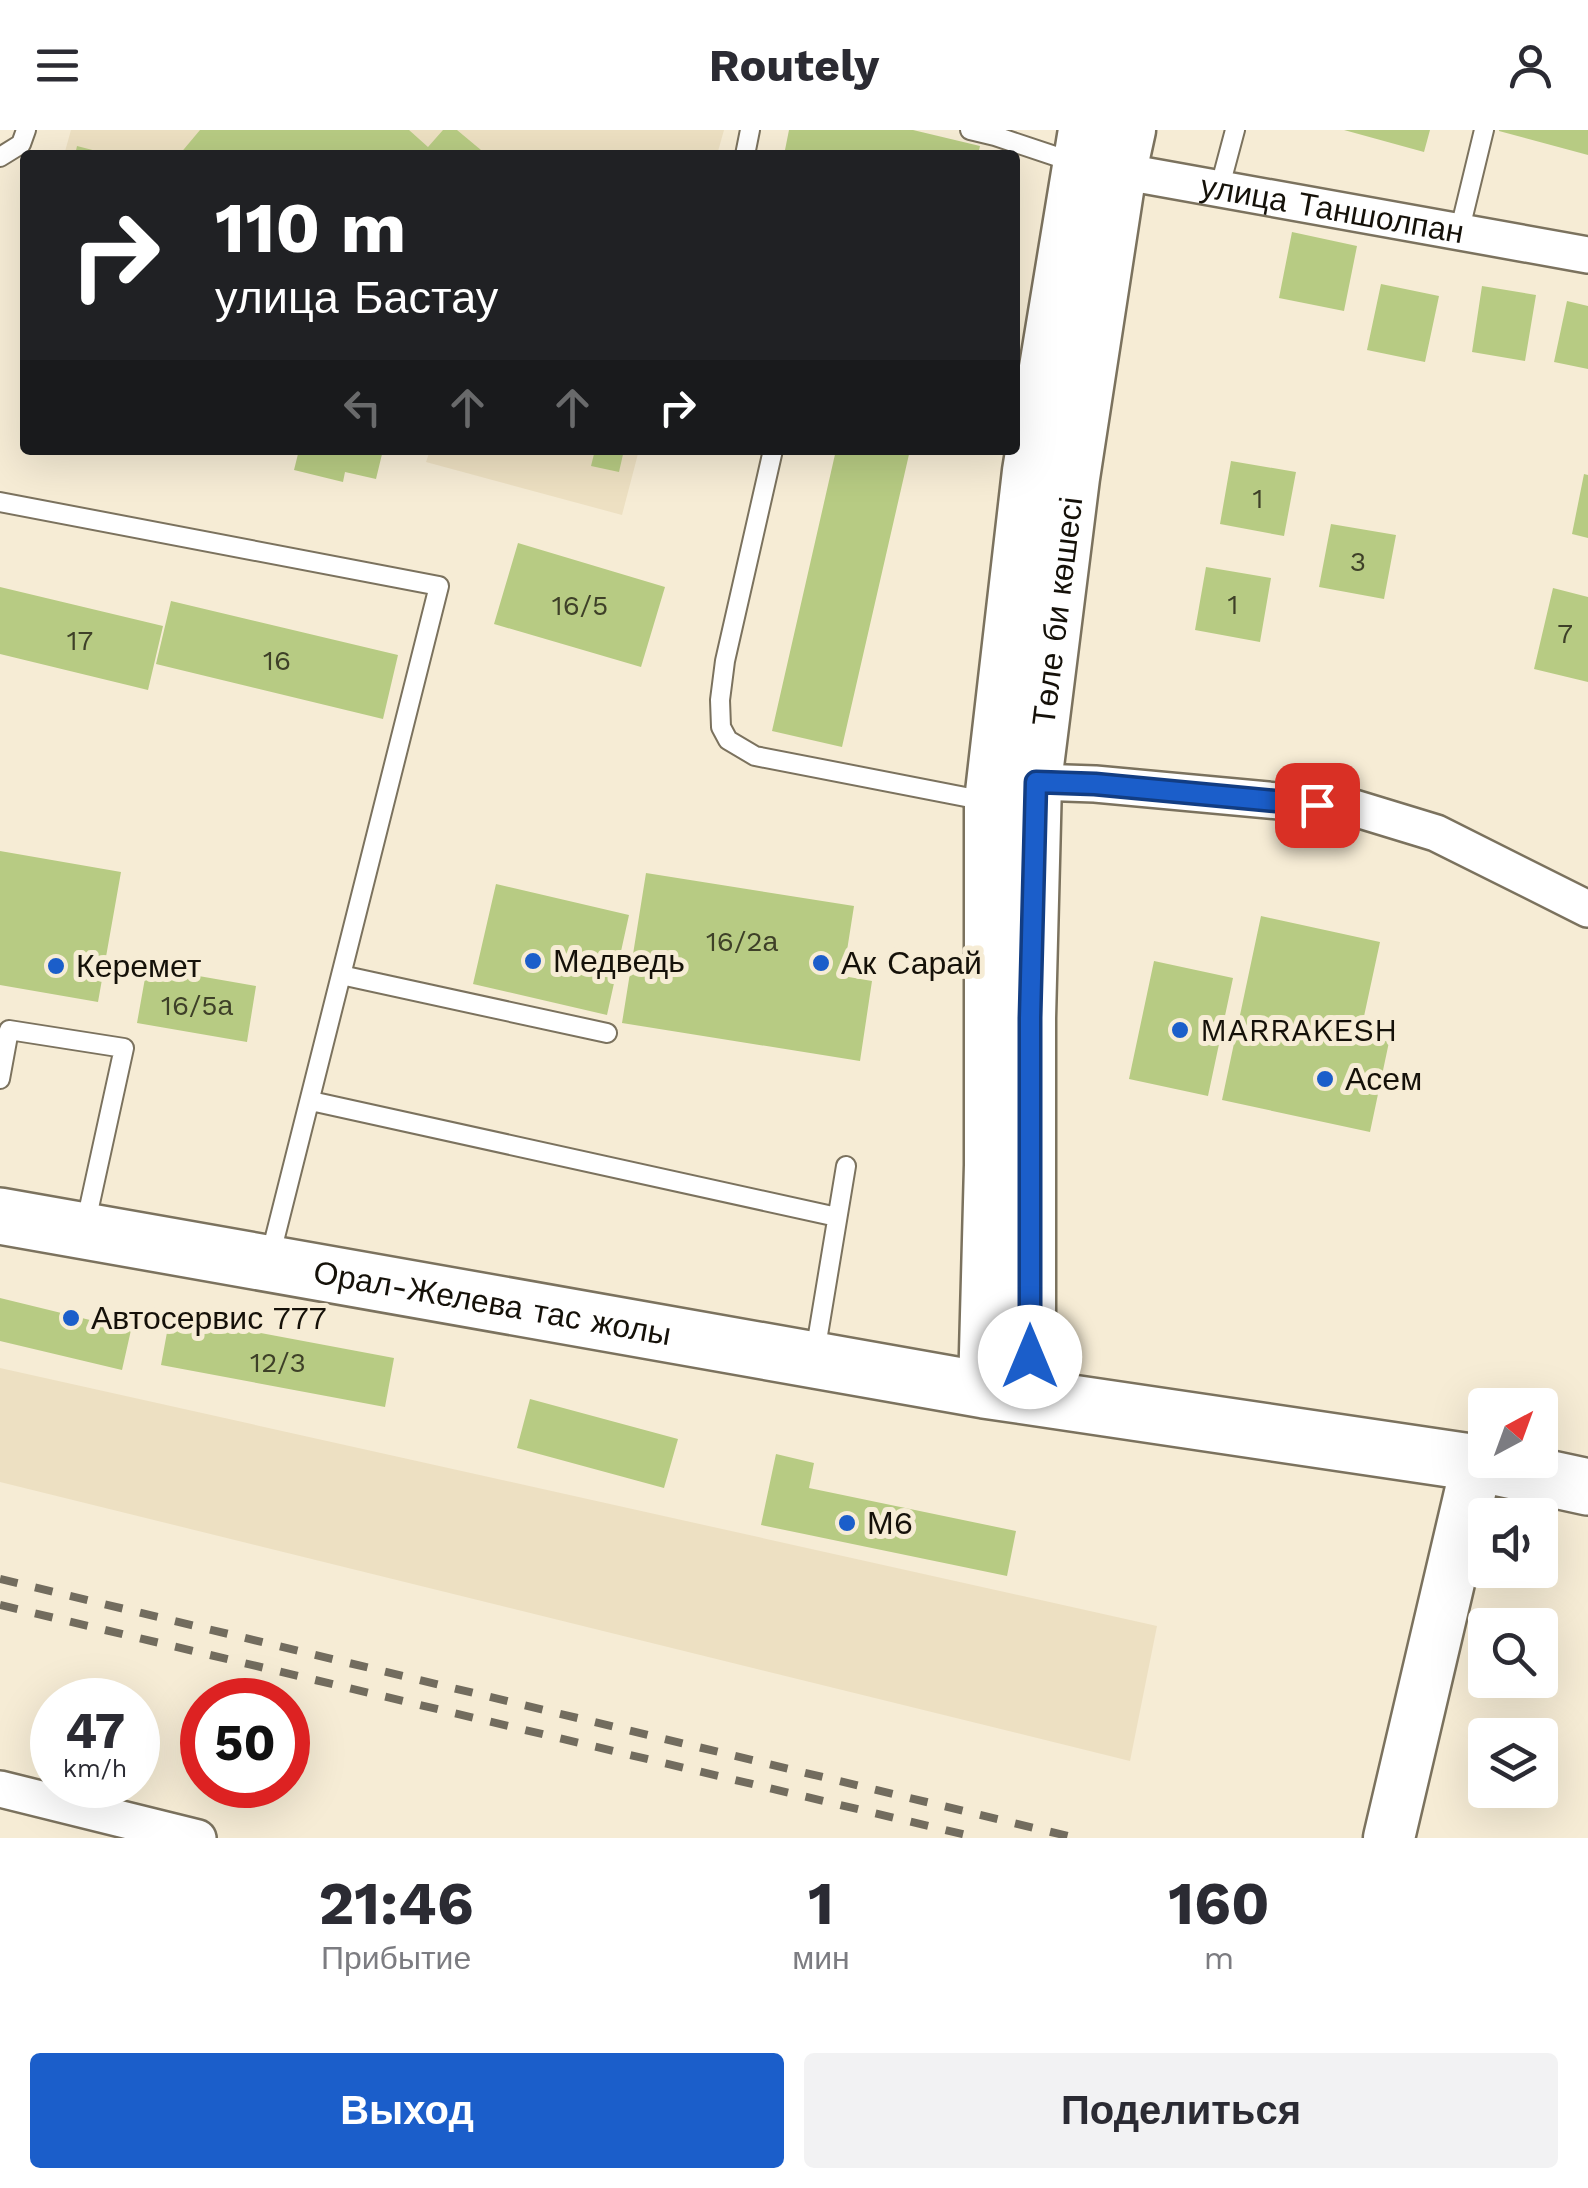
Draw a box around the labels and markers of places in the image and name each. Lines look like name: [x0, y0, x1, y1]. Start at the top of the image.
pin: [1275, 763, 1360, 848]
place label: Медведь: [553, 942, 685, 980]
place label: Ак Сарай: [841, 944, 982, 982]
place label: Керемет: [76, 947, 202, 985]
marker: Медведь: [522, 950, 544, 972]
marker: Ак Сарай: [810, 952, 832, 974]
marker: Керемет: [45, 955, 67, 977]
place label: MARRAKESH: [1200, 1011, 1398, 1049]
marker: MARRAKESH: [1169, 1019, 1191, 1041]
place label: Асем: [1345, 1060, 1422, 1098]
marker: Асем: [1314, 1068, 1336, 1090]
place label: Автосервис 777: [91, 1299, 327, 1337]
marker: Автосервис 777: [60, 1307, 82, 1329]
place label: М6: [867, 1504, 913, 1542]
marker: М6: [836, 1512, 858, 1534]

